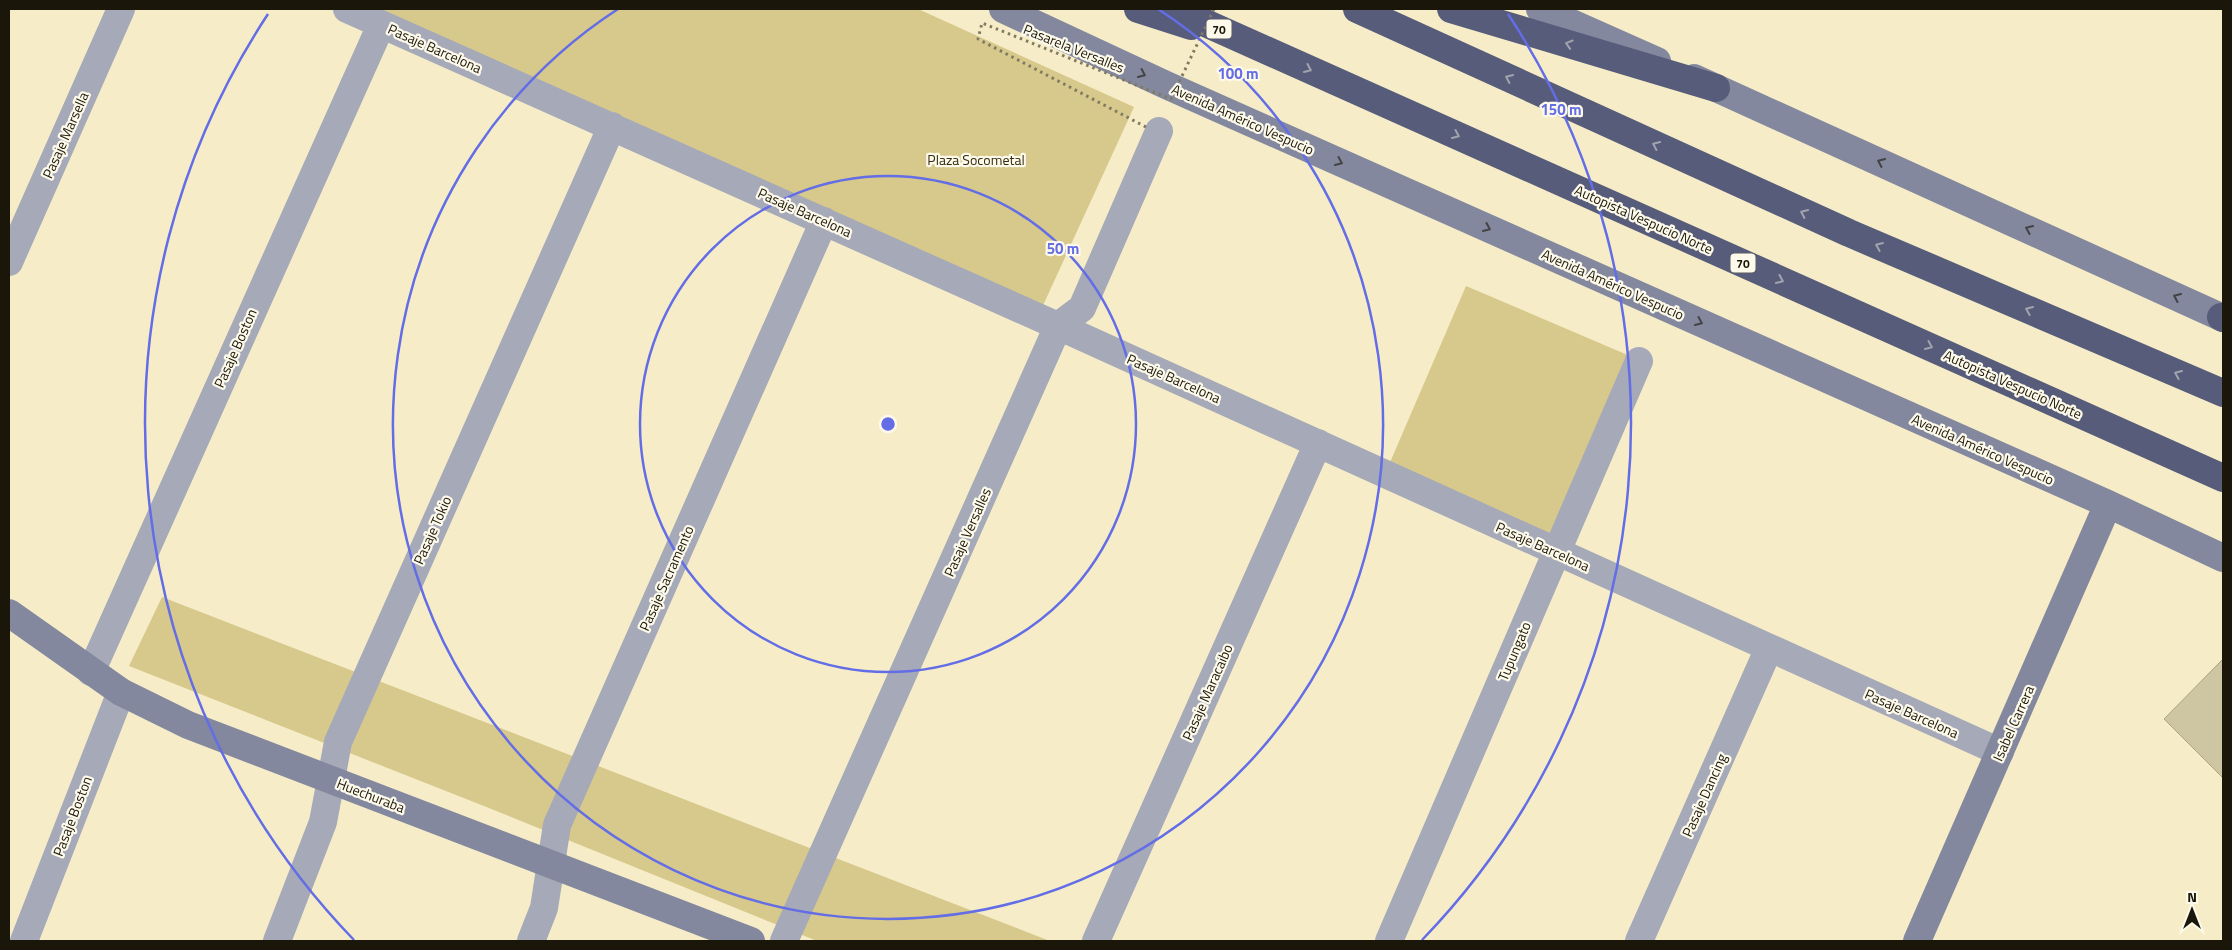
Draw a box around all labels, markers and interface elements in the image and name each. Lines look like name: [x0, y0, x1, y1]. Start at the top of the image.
street label: Pasaje Barcelona: [385, 18, 485, 78]
street label: Pasarela Versalles: [1020, 18, 1128, 78]
road number: 70: [1206, 20, 1232, 38]
one-way arrow: [1565, 39, 1573, 49]
text: 100 m: [1217, 62, 1259, 85]
one-way arrow: [1303, 62, 1312, 73]
one-way arrow: [1137, 68, 1146, 78]
one-way arrow: [1505, 74, 1514, 84]
street label: Avenida Américo Vespucio: [1168, 78, 1318, 160]
street label: Pasaje Marsella: [37, 88, 93, 182]
text: 150 m: [1540, 98, 1582, 121]
one-way arrow: [1451, 129, 1460, 139]
one-way arrow: [1652, 141, 1661, 152]
park label: Plaza Socometal: [927, 149, 1025, 170]
one-way arrow: [1334, 155, 1343, 166]
one-way arrow: [1877, 158, 1886, 169]
street label: Autopista Vespucio Norte: [1571, 179, 1717, 259]
street label: Pasaje Barcelona: [755, 182, 855, 242]
one-way arrow: [1800, 209, 1809, 219]
one-way arrow: [1482, 221, 1491, 232]
one-way arrow: [2025, 225, 2034, 236]
text: 50 m: [1047, 237, 1079, 260]
one-way arrow: [1876, 242, 1884, 252]
street label: Avenida Américo Vespucio: [1538, 243, 1688, 325]
road number: 70: [1730, 254, 1756, 272]
one-way arrow: [1775, 273, 1784, 284]
one-way arrow: [2173, 292, 2182, 303]
street label: Pasaje Boston: [208, 305, 262, 391]
one-way arrow: [2025, 306, 2034, 317]
one-way arrow: [1694, 316, 1703, 327]
one-way arrow: [1924, 340, 1933, 351]
street label: Autopista Vespucio Norte: [1940, 344, 2086, 424]
street label: Pasaje Barcelona: [1124, 348, 1224, 408]
one-way arrow: [2174, 369, 2183, 380]
street label: Avenida Américo Vespucio: [1908, 408, 2058, 490]
centre of rings: [879, 415, 897, 433]
street label: Pasaje Versalles: [938, 484, 996, 580]
street label: Pasaje Tokio: [408, 493, 456, 567]
street label: Pasaje Barcelona: [1493, 516, 1593, 576]
street label: Pasaje Sacramento: [633, 522, 699, 634]
street label: Tupungato: [1492, 618, 1536, 684]
street label: Pasaje Maracaibo: [1176, 640, 1238, 744]
street label: Isabel Carrera: [1987, 682, 2039, 764]
street label: Pasaje Barcelona: [1862, 683, 1962, 743]
street label: Pasaje Dancing: [1676, 750, 1732, 840]
street label: Huechuraba: [334, 772, 408, 818]
street label: Pasaje Boston: [47, 773, 97, 859]
north arrow: [2167, 885, 2217, 935]
text: N: [2187, 886, 2197, 907]

